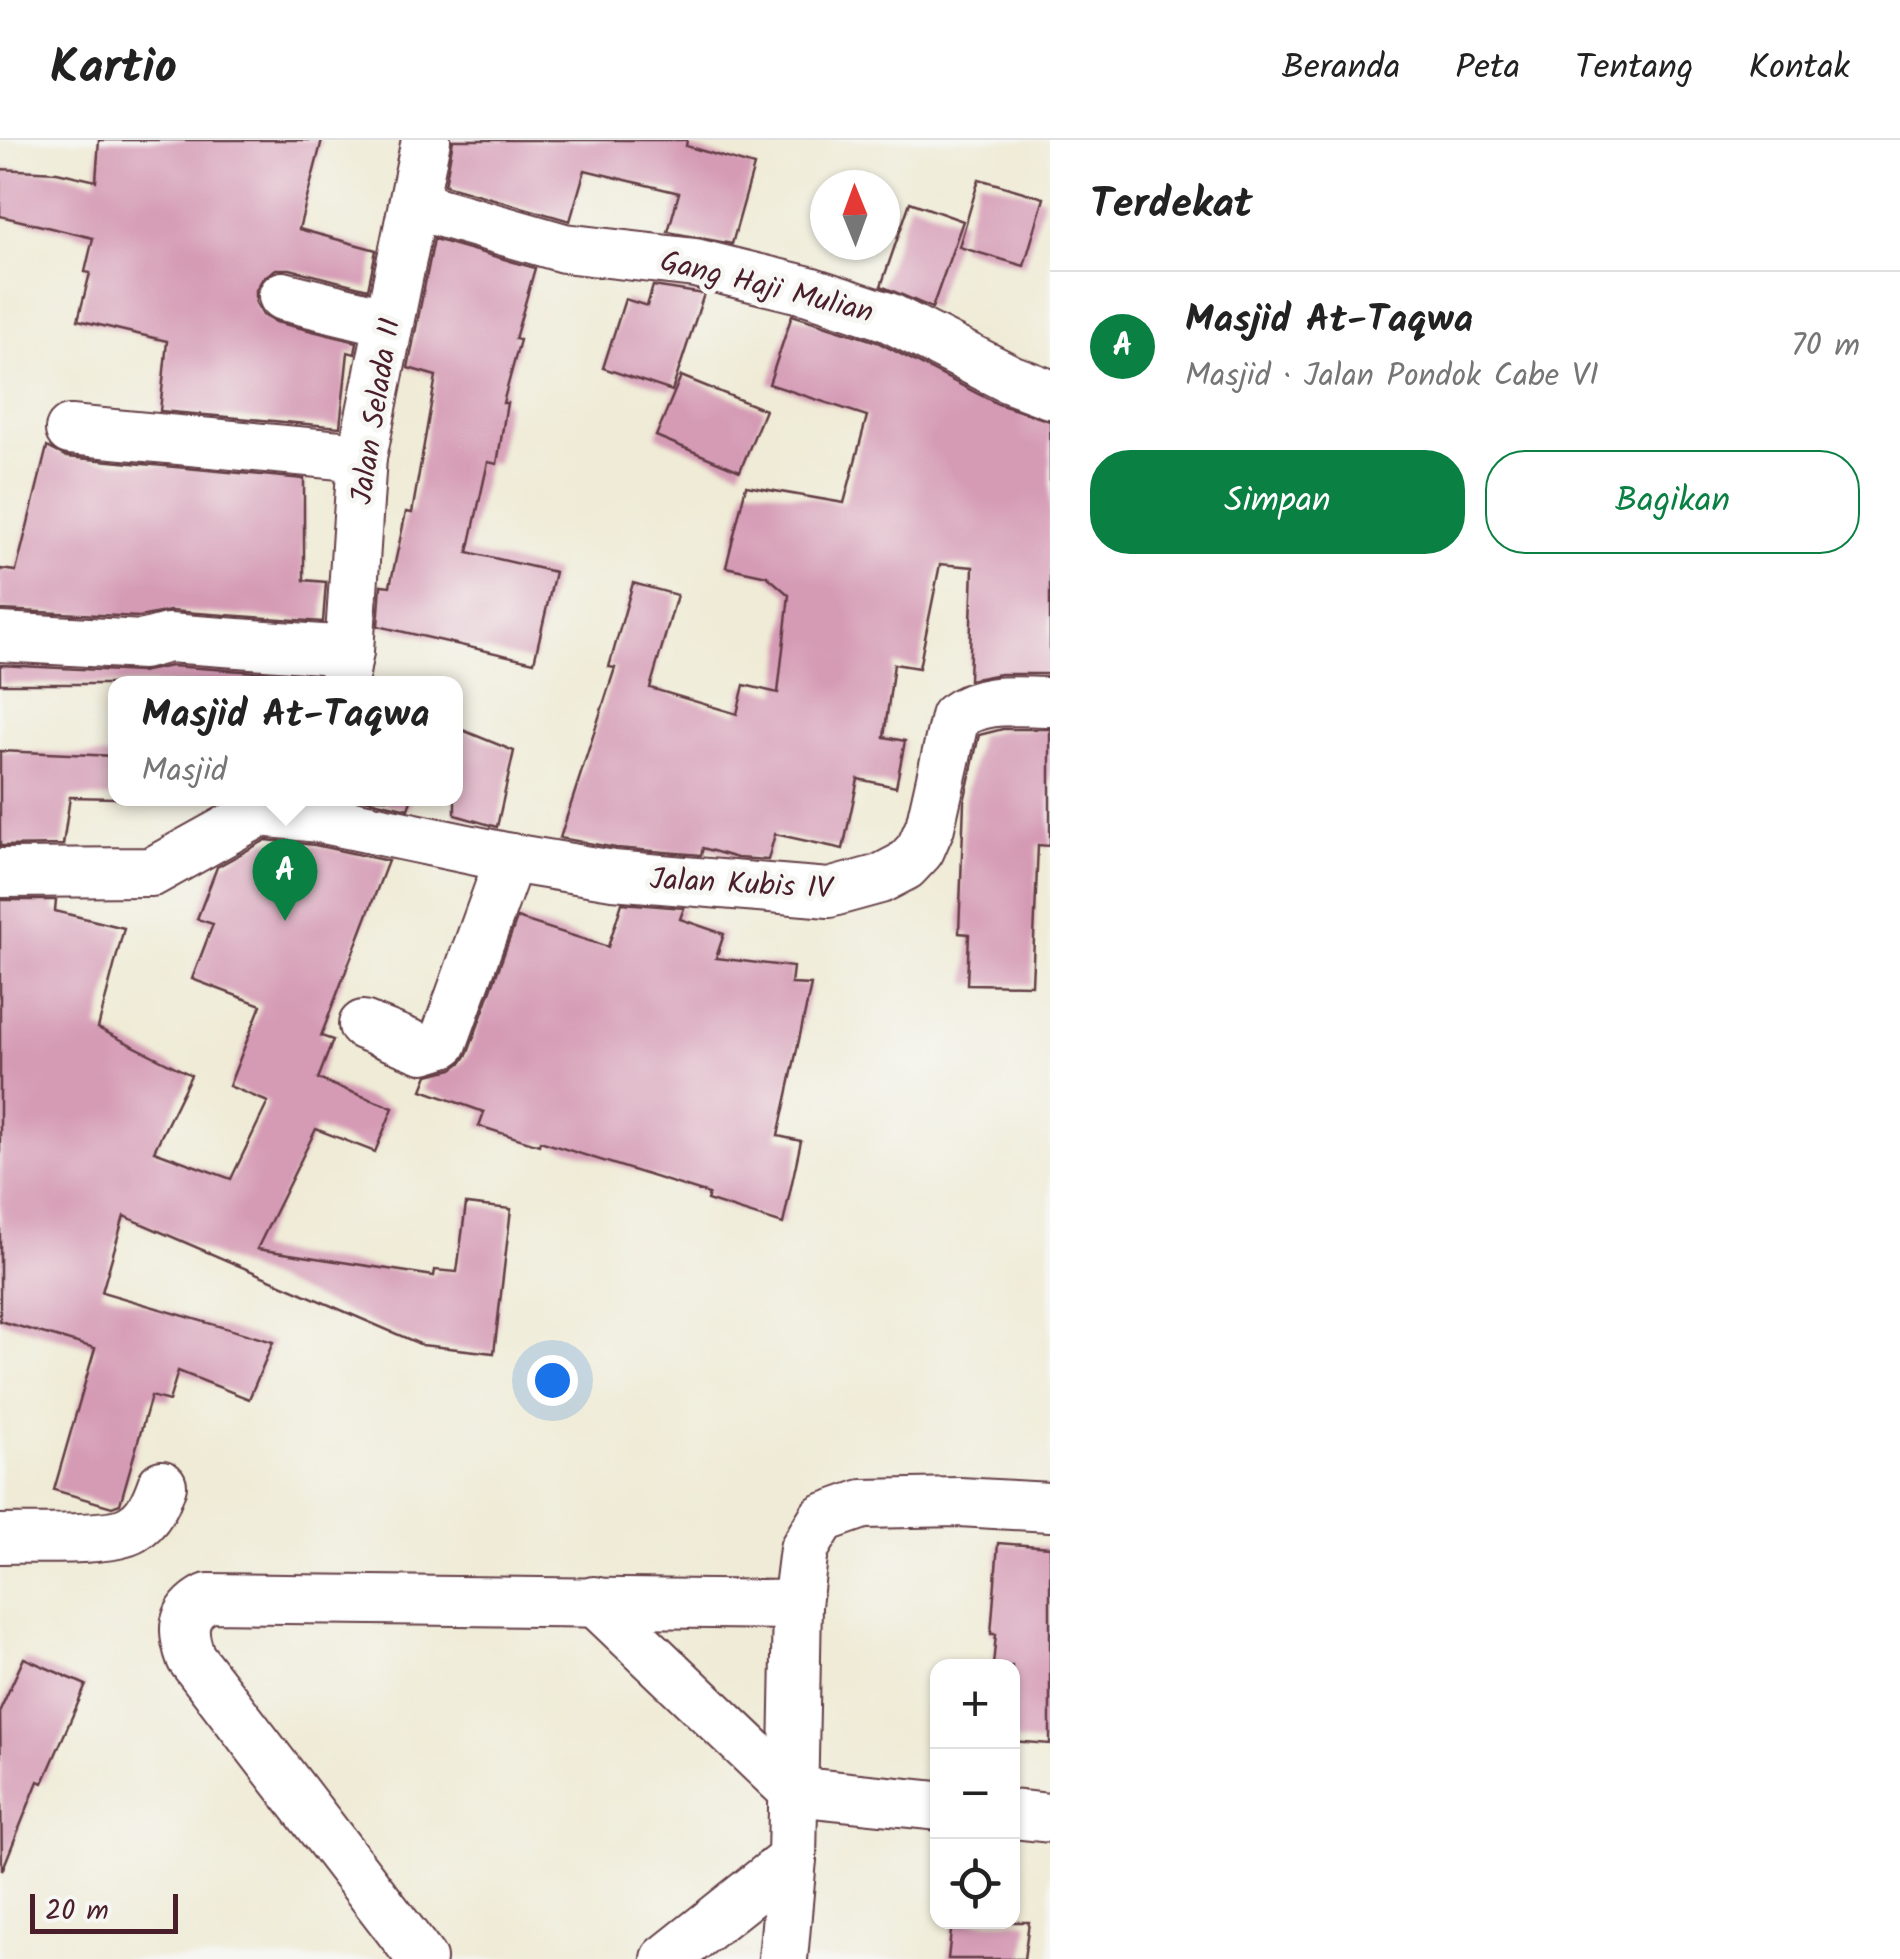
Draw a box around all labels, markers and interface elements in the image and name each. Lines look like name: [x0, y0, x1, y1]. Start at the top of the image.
text: Kartio: [50, 31, 177, 107]
text: Beranda: [1282, 41, 1400, 97]
text: Peta: [1455, 41, 1520, 97]
text: Tentang: [1575, 41, 1693, 97]
text: Kontak: [1748, 41, 1850, 97]
north arrow: [810, 170, 900, 260]
text: Terdekat: [1090, 172, 1253, 239]
street label: Gang Haji Mulian: [655, 238, 878, 338]
text: Masjid At-Taqwa: [1185, 291, 1473, 351]
street label: Jalan Selada II: [339, 315, 415, 508]
text: A: [1112, 321, 1133, 372]
text: 70 m: [1791, 321, 1860, 372]
text: Masjid · Jalan Pondok Cabe VI: [1185, 351, 1599, 402]
button: Simpan: [1090, 450, 1465, 554]
button: Bagikan: [1485, 450, 1860, 554]
popup: [108, 676, 463, 806]
text: Masjid At-Taqwa: [141, 686, 430, 746]
text: Masjid: [141, 746, 227, 797]
pin: A: [252, 838, 318, 921]
street label: Jalan Kubis IV: [648, 856, 835, 914]
your location: [527, 1355, 578, 1406]
map controls: [930, 1659, 1020, 1929]
button: +: [930, 1659, 1020, 1749]
button: −: [930, 1749, 1020, 1839]
button: locate: [930, 1839, 1020, 1929]
scale bar: [30, 1889, 178, 1934]
text: 20 m: [45, 1889, 109, 1934]

